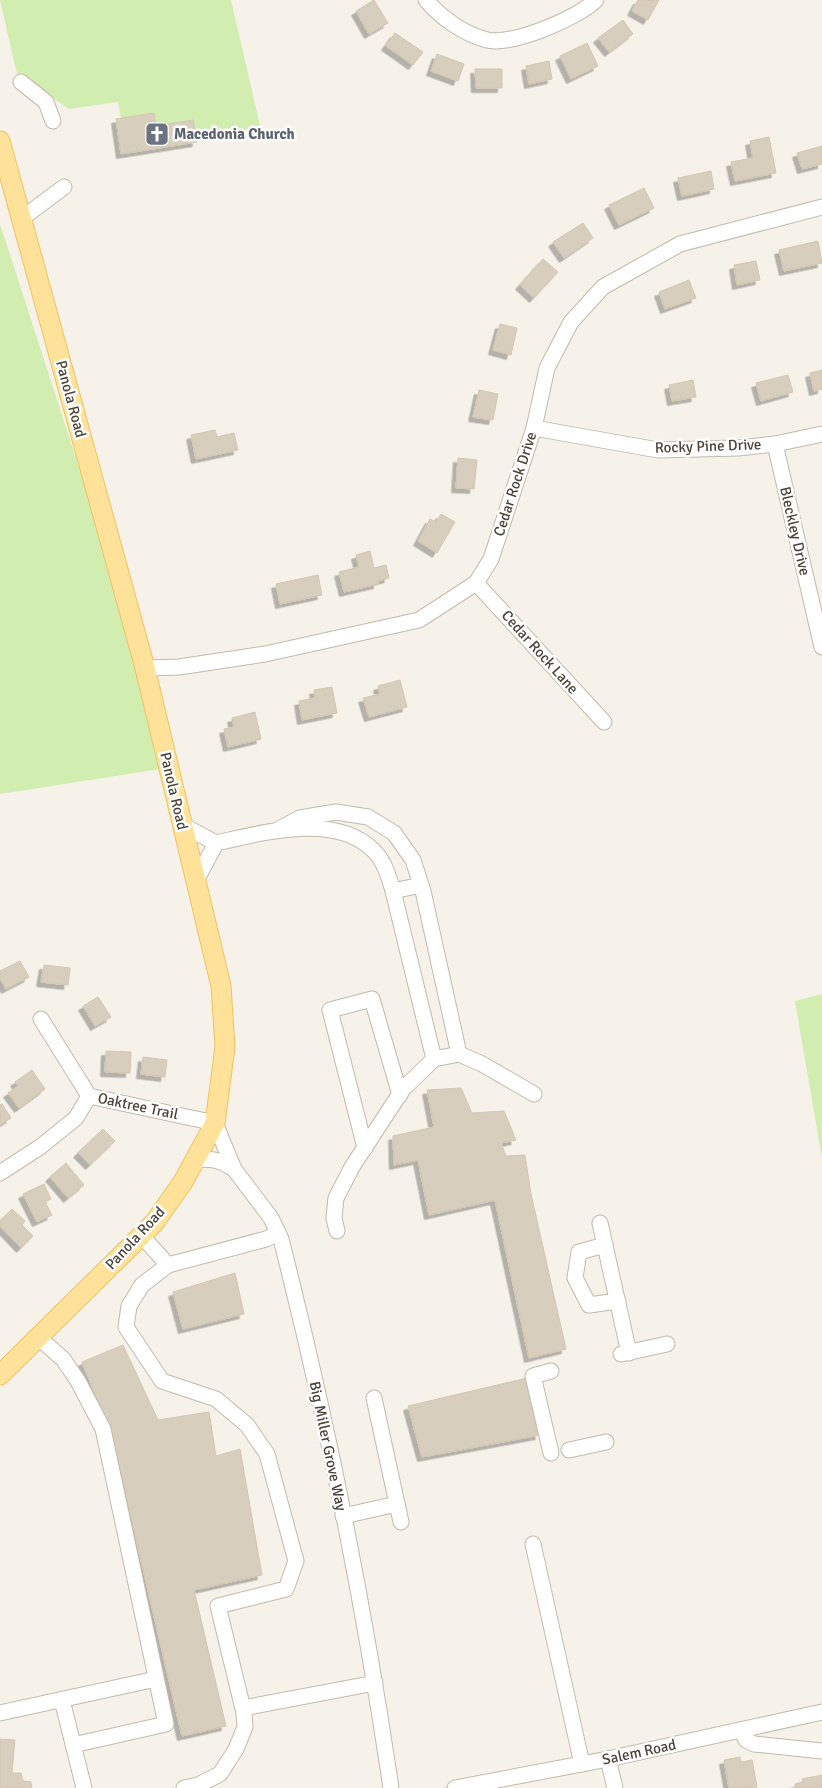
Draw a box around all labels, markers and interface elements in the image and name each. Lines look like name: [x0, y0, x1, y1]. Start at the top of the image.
church icon: Macedonia Church: [144, 121, 170, 147]
place label: Macedonia Church: [174, 125, 295, 143]
street label: Panola Road: [52, 358, 90, 440]
street label: Cedar Rock Drive: [490, 429, 540, 539]
street label: Rocky Pine Drive: [654, 435, 762, 457]
street label: Bleckley Drive: [776, 485, 814, 577]
street label: Cedar Rock Lane: [498, 606, 582, 698]
street label: Panola Road: [156, 750, 192, 832]
street label: Oaktree Trail: [96, 1089, 180, 1123]
street label: Panola Road: [101, 1203, 169, 1273]
street label: Big Miller Grove Way: [305, 1380, 351, 1512]
street label: Salem Road: [600, 1735, 678, 1769]

